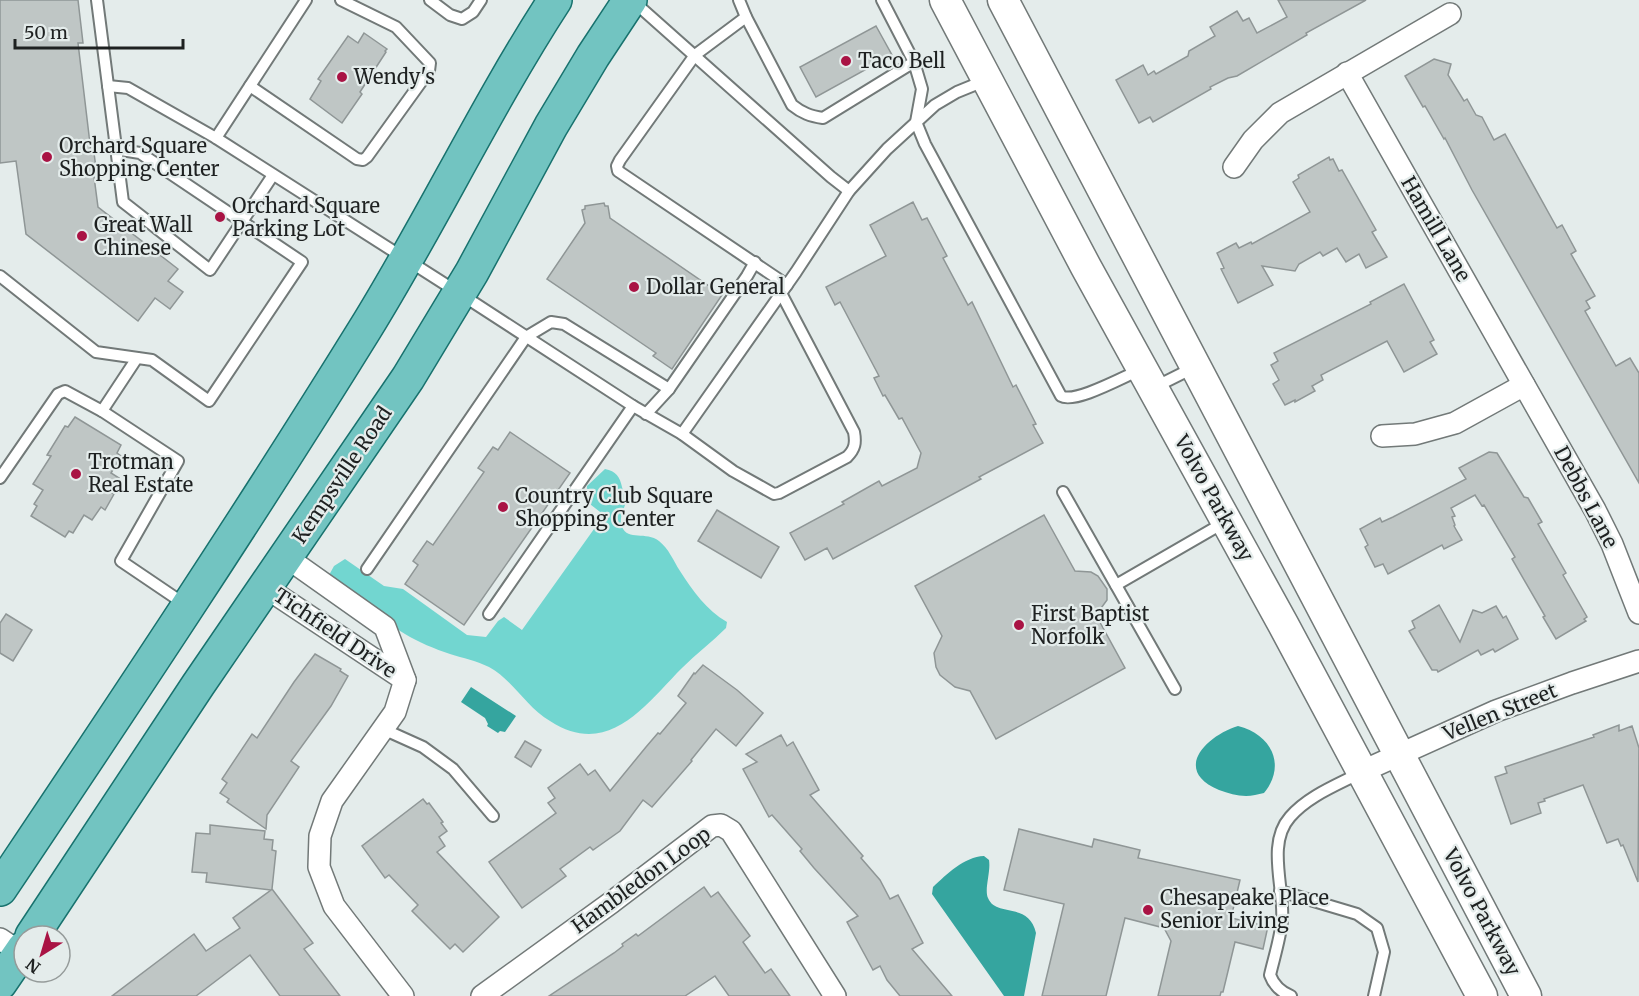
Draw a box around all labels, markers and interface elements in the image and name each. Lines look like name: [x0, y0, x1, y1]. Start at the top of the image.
scale bar: [15, 12, 183, 50]
text: 50 m: [24, 21, 68, 44]
place label: Taco Bell: [858, 48, 945, 73]
marker: Taco Bell: [839, 54, 853, 68]
place label: Wendy's: [353, 64, 435, 89]
marker: Wendy's: [335, 70, 349, 84]
place label: Orchard Square Shopping Center: [59, 133, 220, 181]
marker: Orchard Square Shopping Center: [40, 150, 54, 164]
street label: Hamill Lane: [1396, 172, 1477, 286]
place label: Orchard Square Parking Lot: [232, 193, 380, 241]
marker: Orchard Square Parking Lot: [213, 210, 227, 224]
place label: Great Wall Chinese: [94, 212, 193, 260]
marker: Great Wall Chinese: [75, 229, 89, 243]
place label: Dollar General: [646, 274, 785, 299]
marker: Dollar General: [627, 280, 641, 294]
street label: Kempsville Road: [287, 401, 397, 548]
street label: Volvo Parkway: [1169, 429, 1260, 566]
street label: Debbs Lane: [1549, 442, 1624, 552]
place label: Trotman Real Estate: [88, 449, 193, 497]
marker: Trotman Real Estate: [69, 467, 83, 481]
place label: Country Club Square Shopping Center: [515, 483, 713, 531]
marker: Country Club Square Shopping Center: [496, 500, 510, 514]
street label: Tichfield Drive: [269, 582, 401, 683]
place label: First Baptist Norfolk: [1031, 601, 1150, 649]
marker: First Baptist Norfolk: [1012, 618, 1026, 632]
street label: Vellen Street: [1438, 677, 1561, 746]
street label: Hambledon Loop: [566, 821, 715, 938]
street label: Volvo Parkway: [1438, 843, 1527, 980]
place label: Chesapeake Place Senior Living: [1160, 885, 1329, 933]
marker: Chesapeake Place Senior Living: [1141, 903, 1155, 917]
north arrow: [12, 924, 72, 984]
text: N: [22, 954, 44, 978]

